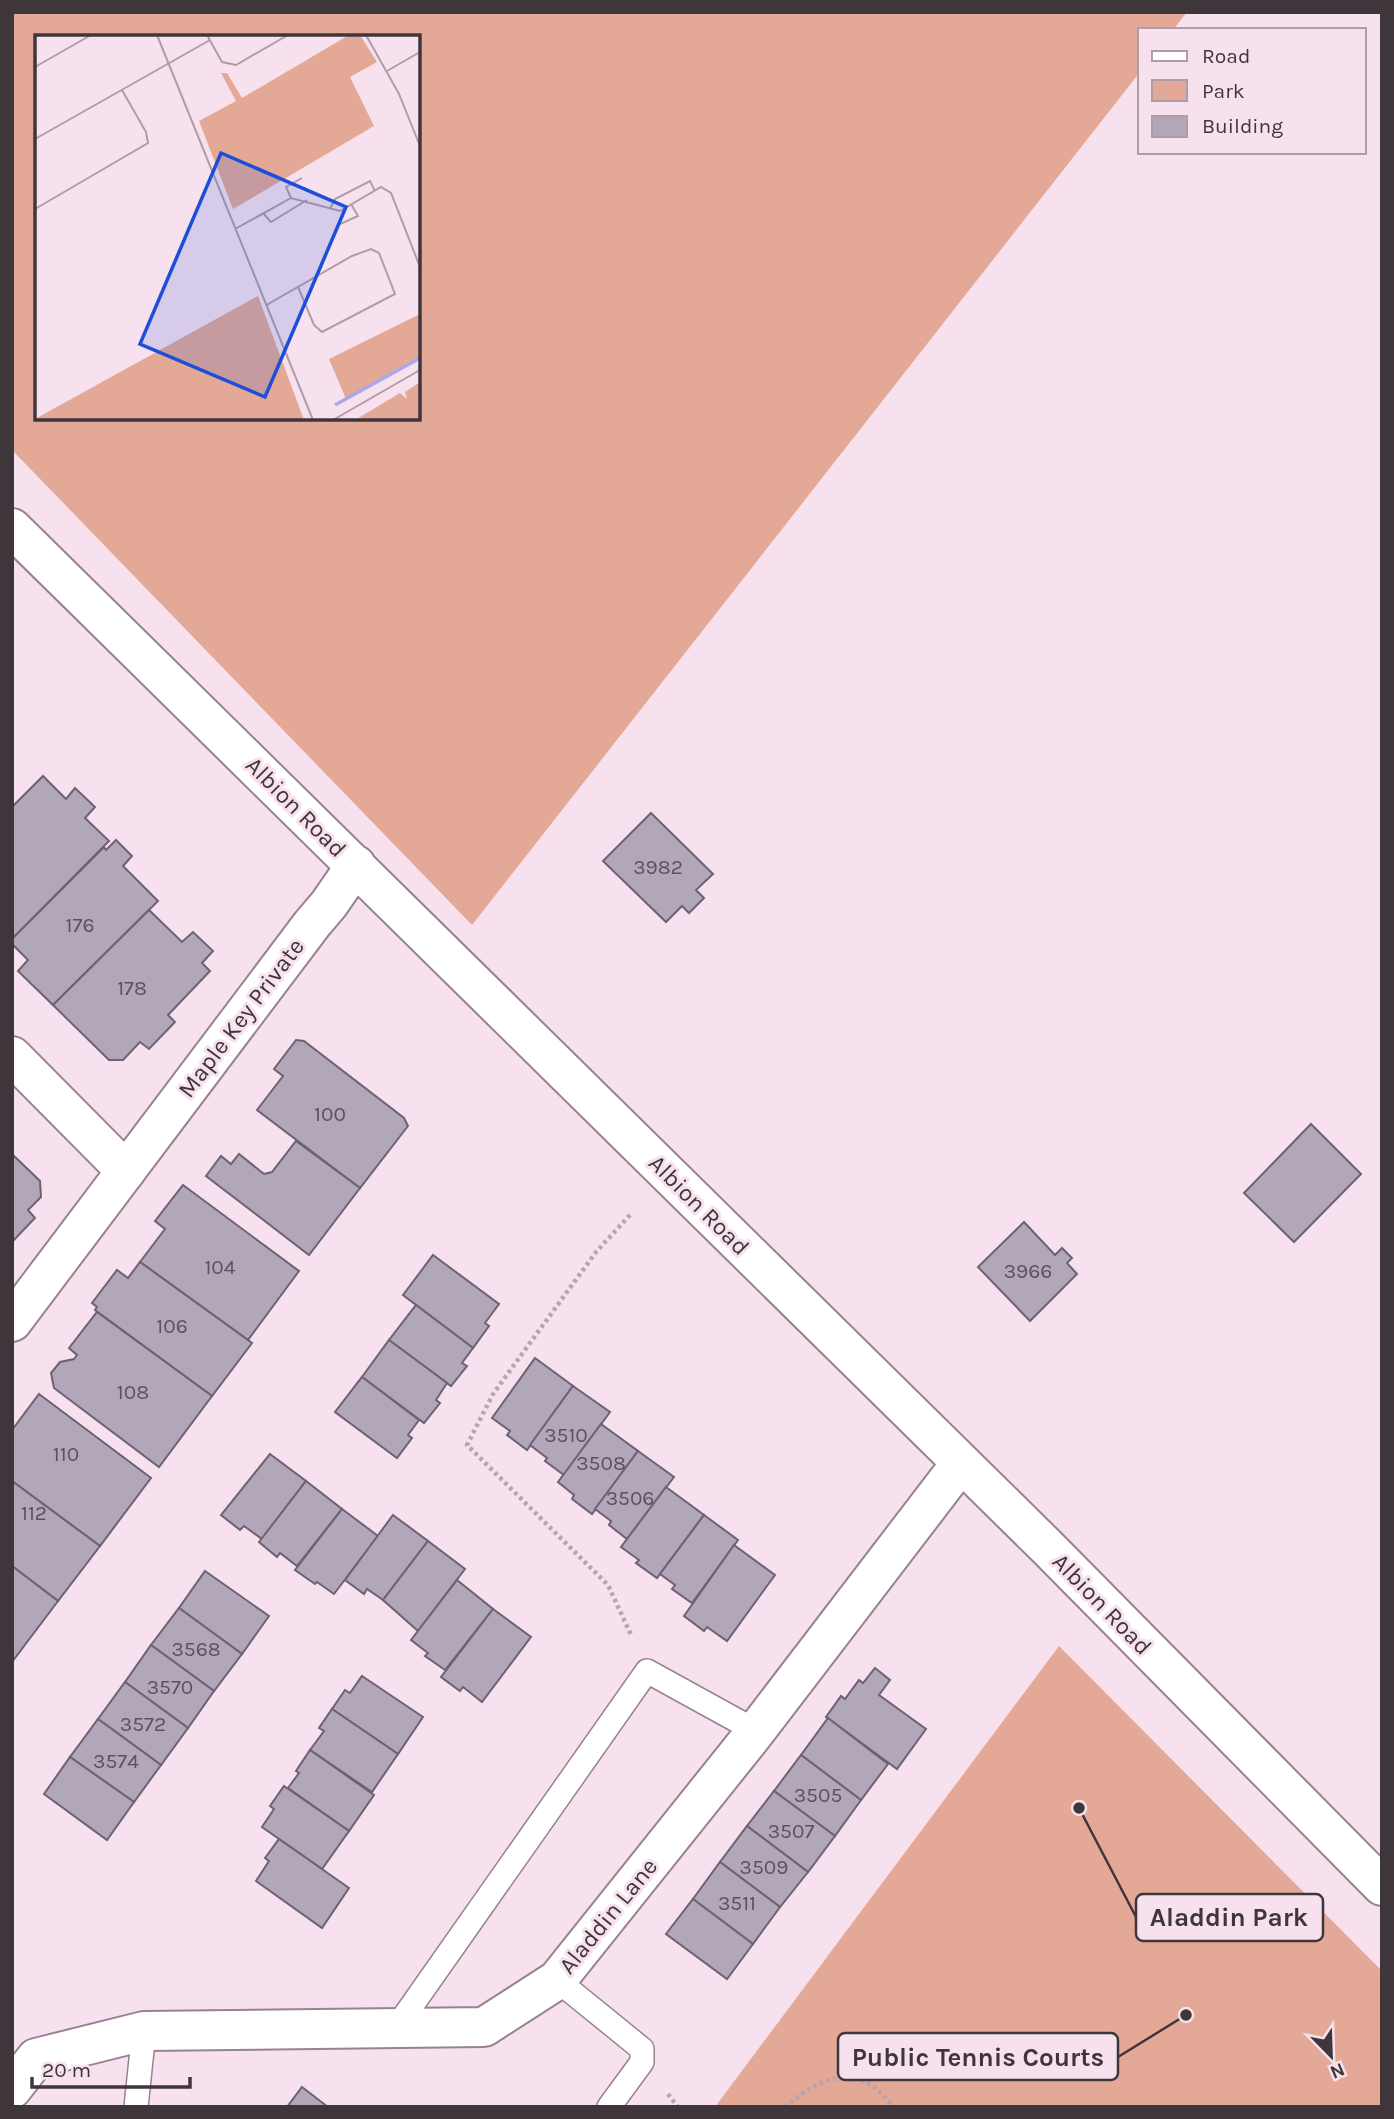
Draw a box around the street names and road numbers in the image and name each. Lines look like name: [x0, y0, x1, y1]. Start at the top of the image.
street label: Albion Road: [240, 751, 352, 863]
street label: Maple Key Private: [172, 933, 310, 1103]
street label: Albion Road: [643, 1149, 755, 1261]
street label: Albion Road: [1047, 1547, 1157, 1661]
street label: Aladdin Lane: [553, 1852, 663, 1980]

